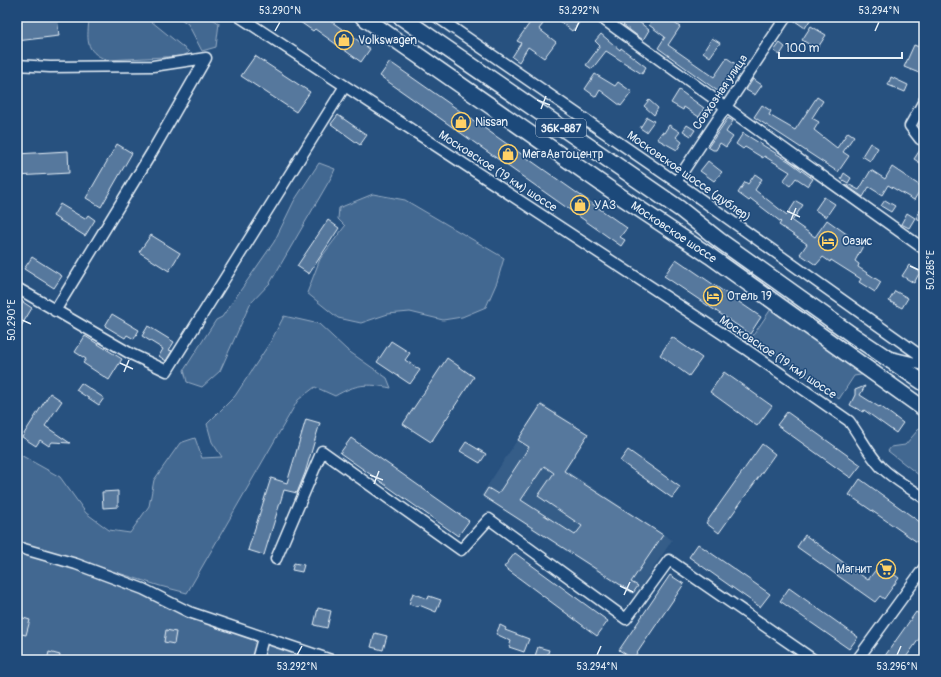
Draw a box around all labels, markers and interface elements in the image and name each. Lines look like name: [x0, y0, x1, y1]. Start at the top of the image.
text: 53.290°N: [259, 5, 301, 17]
text: 53.292°N: [559, 5, 600, 17]
text: 53.294°N: [859, 5, 900, 17]
shop icon: Volkswagen: [333, 29, 355, 51]
place label: Volkswagen: [358, 33, 417, 48]
scale bar: [779, 34, 902, 60]
text: 100 m: [785, 41, 820, 56]
street label: Совхозная улица: [690, 51, 751, 133]
shop icon: Nissan: [450, 111, 472, 133]
place label: Nissan: [475, 115, 508, 130]
road number: 36К-887: [536, 119, 586, 137]
street label: Московское (19 км) шоссе: [436, 127, 560, 215]
street label: Московское шоссе (дублер): [624, 128, 754, 225]
shop icon: МегаАвтоцентр: [497, 143, 519, 165]
place label: МегаАвтоцентр: [522, 147, 604, 162]
shop icon: УАЗ: [569, 194, 591, 216]
place label: УАЗ: [594, 198, 616, 213]
street label: Московское шоссе: [628, 198, 720, 266]
hotel icon: Оазис: [817, 230, 839, 252]
place label: Оазис: [842, 234, 872, 249]
text: 50.285°E: [925, 250, 937, 290]
hotel icon: Отель 19: [702, 285, 724, 307]
place label: Отель 19: [727, 289, 772, 304]
text: 50.290°E: [6, 299, 18, 341]
street label: Московское (19 км) шоссе: [716, 313, 839, 402]
supermarket icon: Магнит: [875, 558, 897, 580]
place label: Магнит: [836, 562, 872, 577]
text: 53.292°N: [277, 661, 318, 673]
text: 53.294°N: [577, 661, 618, 673]
text: 53.296°N: [877, 661, 918, 673]

